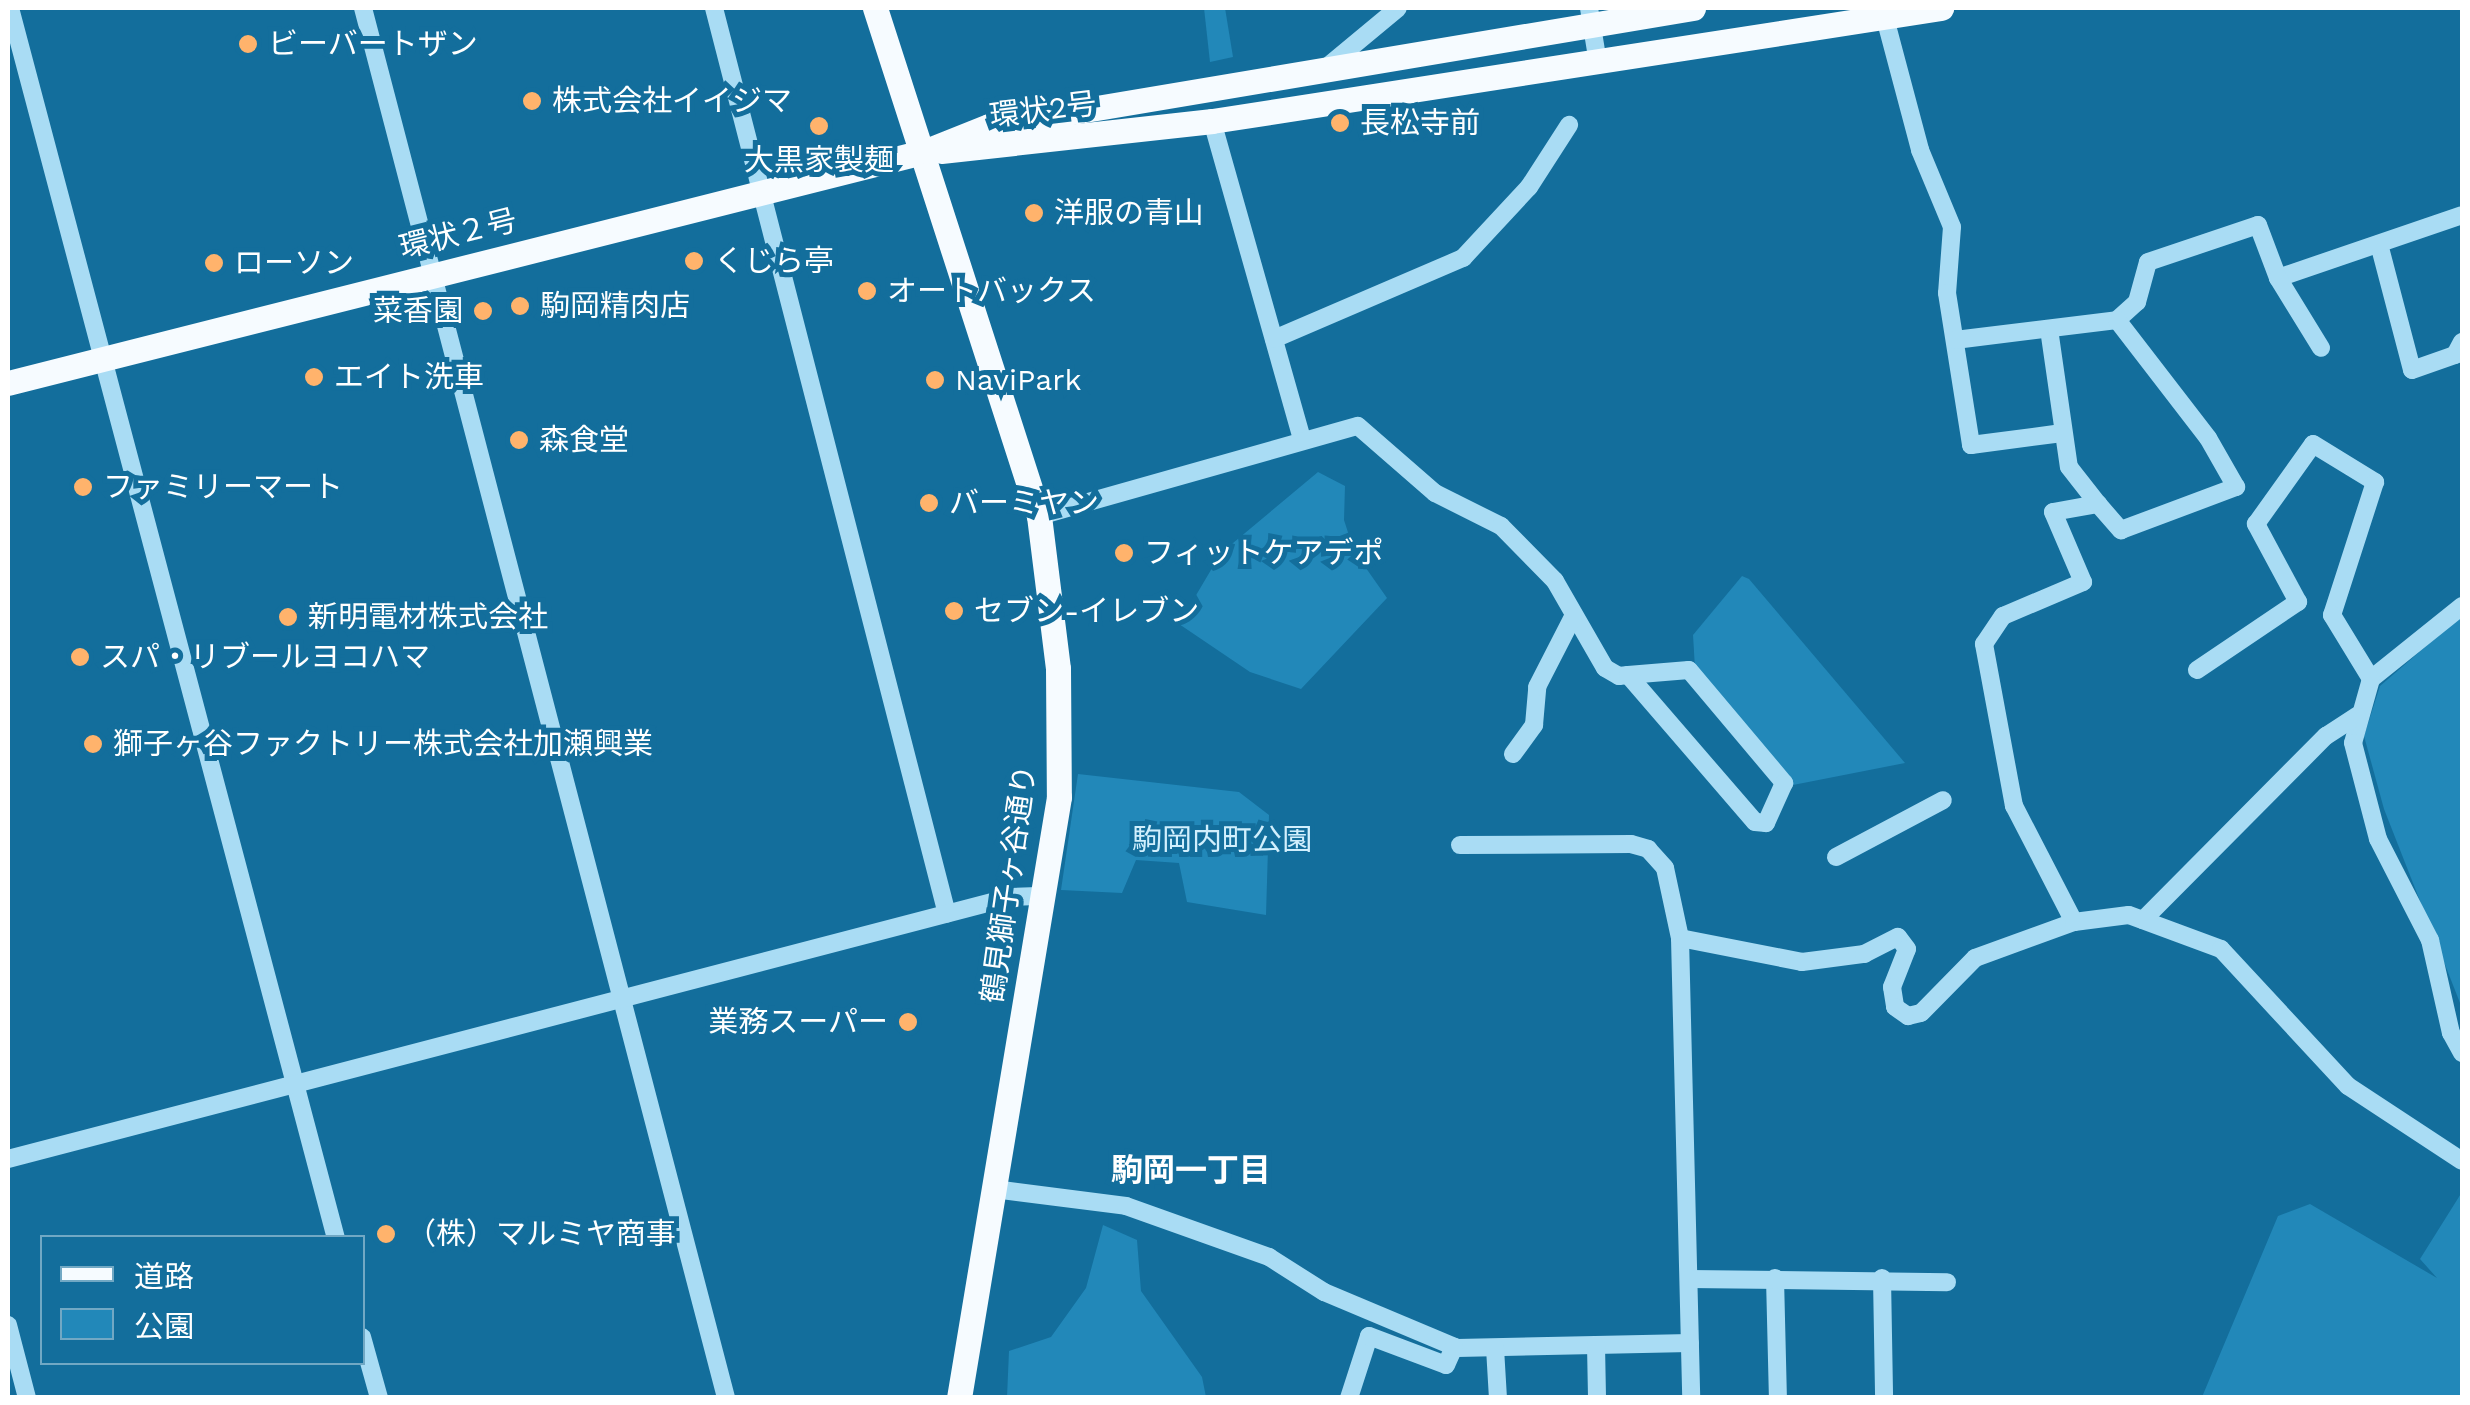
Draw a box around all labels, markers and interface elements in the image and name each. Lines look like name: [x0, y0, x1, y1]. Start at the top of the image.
place label: ビーバートザン: [268, 26, 478, 62]
marker: ビーバートザン: [237, 33, 259, 55]
place label: 株式会社イイジマ: [552, 83, 792, 119]
street label: 環状2号: [987, 86, 1099, 134]
marker: 株式会社イイジマ: [521, 90, 543, 112]
place label: 長松寺前: [1360, 105, 1480, 141]
marker: 長松寺前: [1329, 112, 1351, 134]
marker: 大黒家製麺: [808, 115, 830, 137]
place label: 大黒家製麺: [744, 142, 894, 178]
place label: 洋服の青山: [1054, 195, 1204, 231]
street label: 環状２号: [395, 202, 521, 266]
marker: 洋服の青山: [1023, 202, 1045, 224]
place label: くじら亭: [714, 243, 834, 279]
place label: ローソン: [234, 245, 354, 281]
marker: くじら亭: [683, 250, 705, 272]
marker: ローソン: [203, 252, 225, 274]
place label: オートバックス: [887, 273, 1097, 309]
marker: オートバックス: [856, 280, 878, 302]
place label: 駒岡精肉店: [540, 288, 690, 324]
place label: 菜香園: [373, 293, 463, 329]
marker: 駒岡精肉店: [509, 295, 531, 317]
marker: 菜香園: [472, 300, 494, 322]
place label: エイト洗車: [334, 359, 484, 395]
place label: NaviPark: [955, 362, 1081, 398]
marker: エイト洗車: [303, 366, 325, 388]
marker: NaviPark: [924, 369, 946, 391]
place label: 森食堂: [539, 422, 629, 458]
marker: 森食堂: [508, 429, 530, 451]
place label: ファミリーマート: [103, 469, 343, 505]
marker: ファミリーマート: [72, 476, 94, 498]
place label: バーミヤン: [949, 485, 1099, 521]
marker: バーミヤン: [918, 492, 940, 514]
place label: フィットケアデポ: [1144, 535, 1384, 571]
marker: フィットケアデポ: [1113, 542, 1135, 564]
place label: セブン-イレブン: [974, 593, 1199, 629]
place label: 新明電材株式会社: [308, 599, 548, 635]
marker: セブン-イレブン: [943, 600, 965, 622]
marker: 新明電材株式会社: [277, 606, 299, 628]
place label: スパ・リブールヨコハマ: [100, 639, 430, 675]
marker: スパ・リブールヨコハマ: [69, 646, 91, 668]
place label: 獅子ヶ谷ファクトリー株式会社加瀬興業: [113, 726, 653, 762]
marker: 獅子ヶ谷ファクトリー株式会社加瀬興業: [82, 733, 104, 755]
street label: 鶴見獅子ヶ谷通り: [974, 763, 1044, 1005]
park label: 駒岡内町公園: [1132, 822, 1312, 858]
place label: 業務スーパー: [708, 1004, 888, 1040]
marker: 業務スーパー: [897, 1011, 919, 1033]
district label: 駒岡一丁目: [1111, 1151, 1271, 1189]
place label: （株）マルミヤ商事: [406, 1216, 676, 1252]
marker: （株）マルミヤ商事: [375, 1223, 397, 1245]
legend: [40, 1235, 365, 1365]
text: 道路: [134, 1259, 194, 1294]
text: 公園: [134, 1309, 194, 1344]

